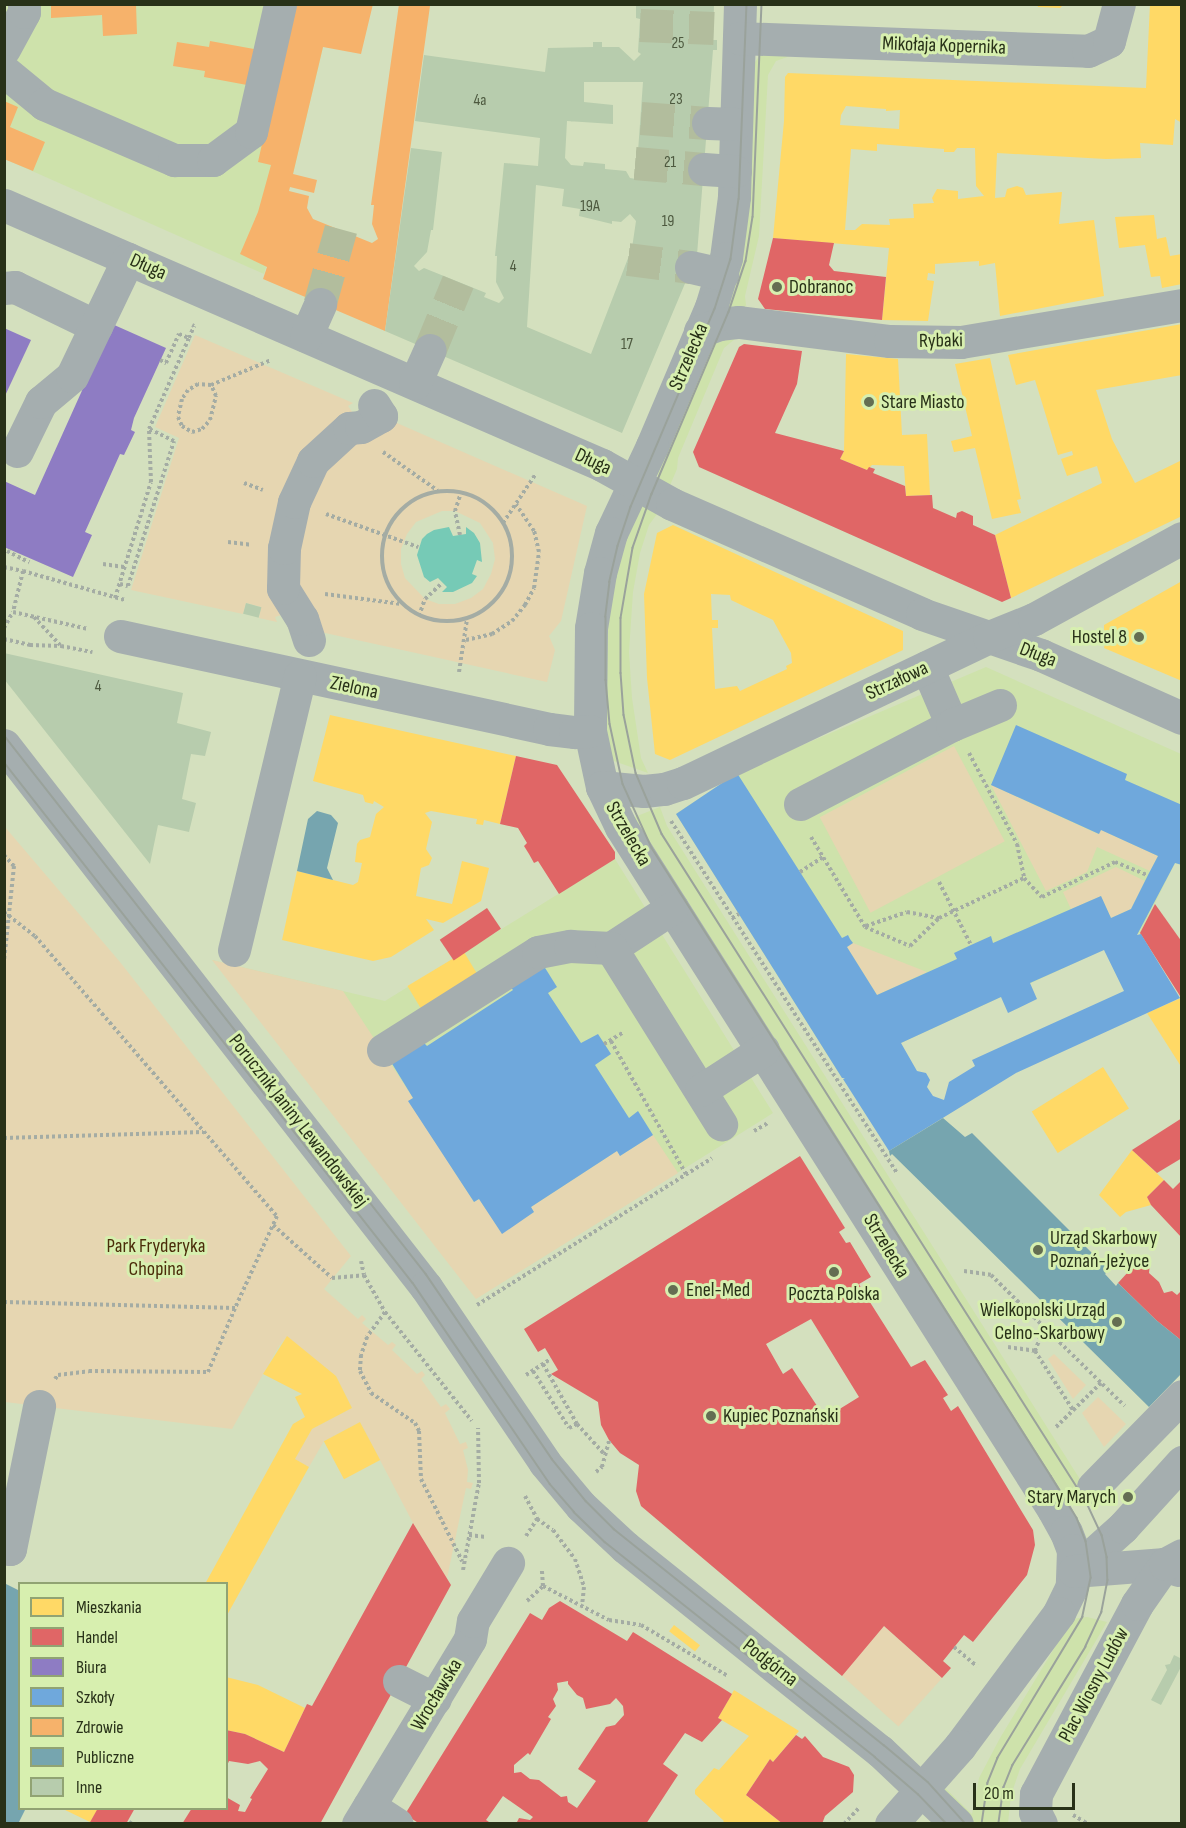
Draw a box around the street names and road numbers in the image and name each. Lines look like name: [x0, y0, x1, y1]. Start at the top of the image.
street label: Mikołaja Kopernika: [882, 32, 1006, 60]
street label: Długa: [126, 248, 170, 286]
street label: Strzelecka: [664, 320, 714, 394]
street label: Rybaki: [919, 329, 963, 353]
street label: Długa: [571, 443, 615, 481]
street label: Długa: [1016, 637, 1060, 673]
street label: Strzałowa: [862, 656, 932, 706]
street label: Zielona: [328, 671, 380, 705]
street label: Strzelecka: [600, 797, 656, 871]
street label: Porucznik Janiny Lewandowskiej: [223, 1030, 373, 1212]
street label: Strzelecka: [858, 1210, 914, 1282]
street label: Plac Wiosny Ludów: [1054, 1624, 1134, 1746]
street label: Podgórna: [738, 1634, 802, 1692]
street label: Wrocławska: [406, 1655, 468, 1735]

